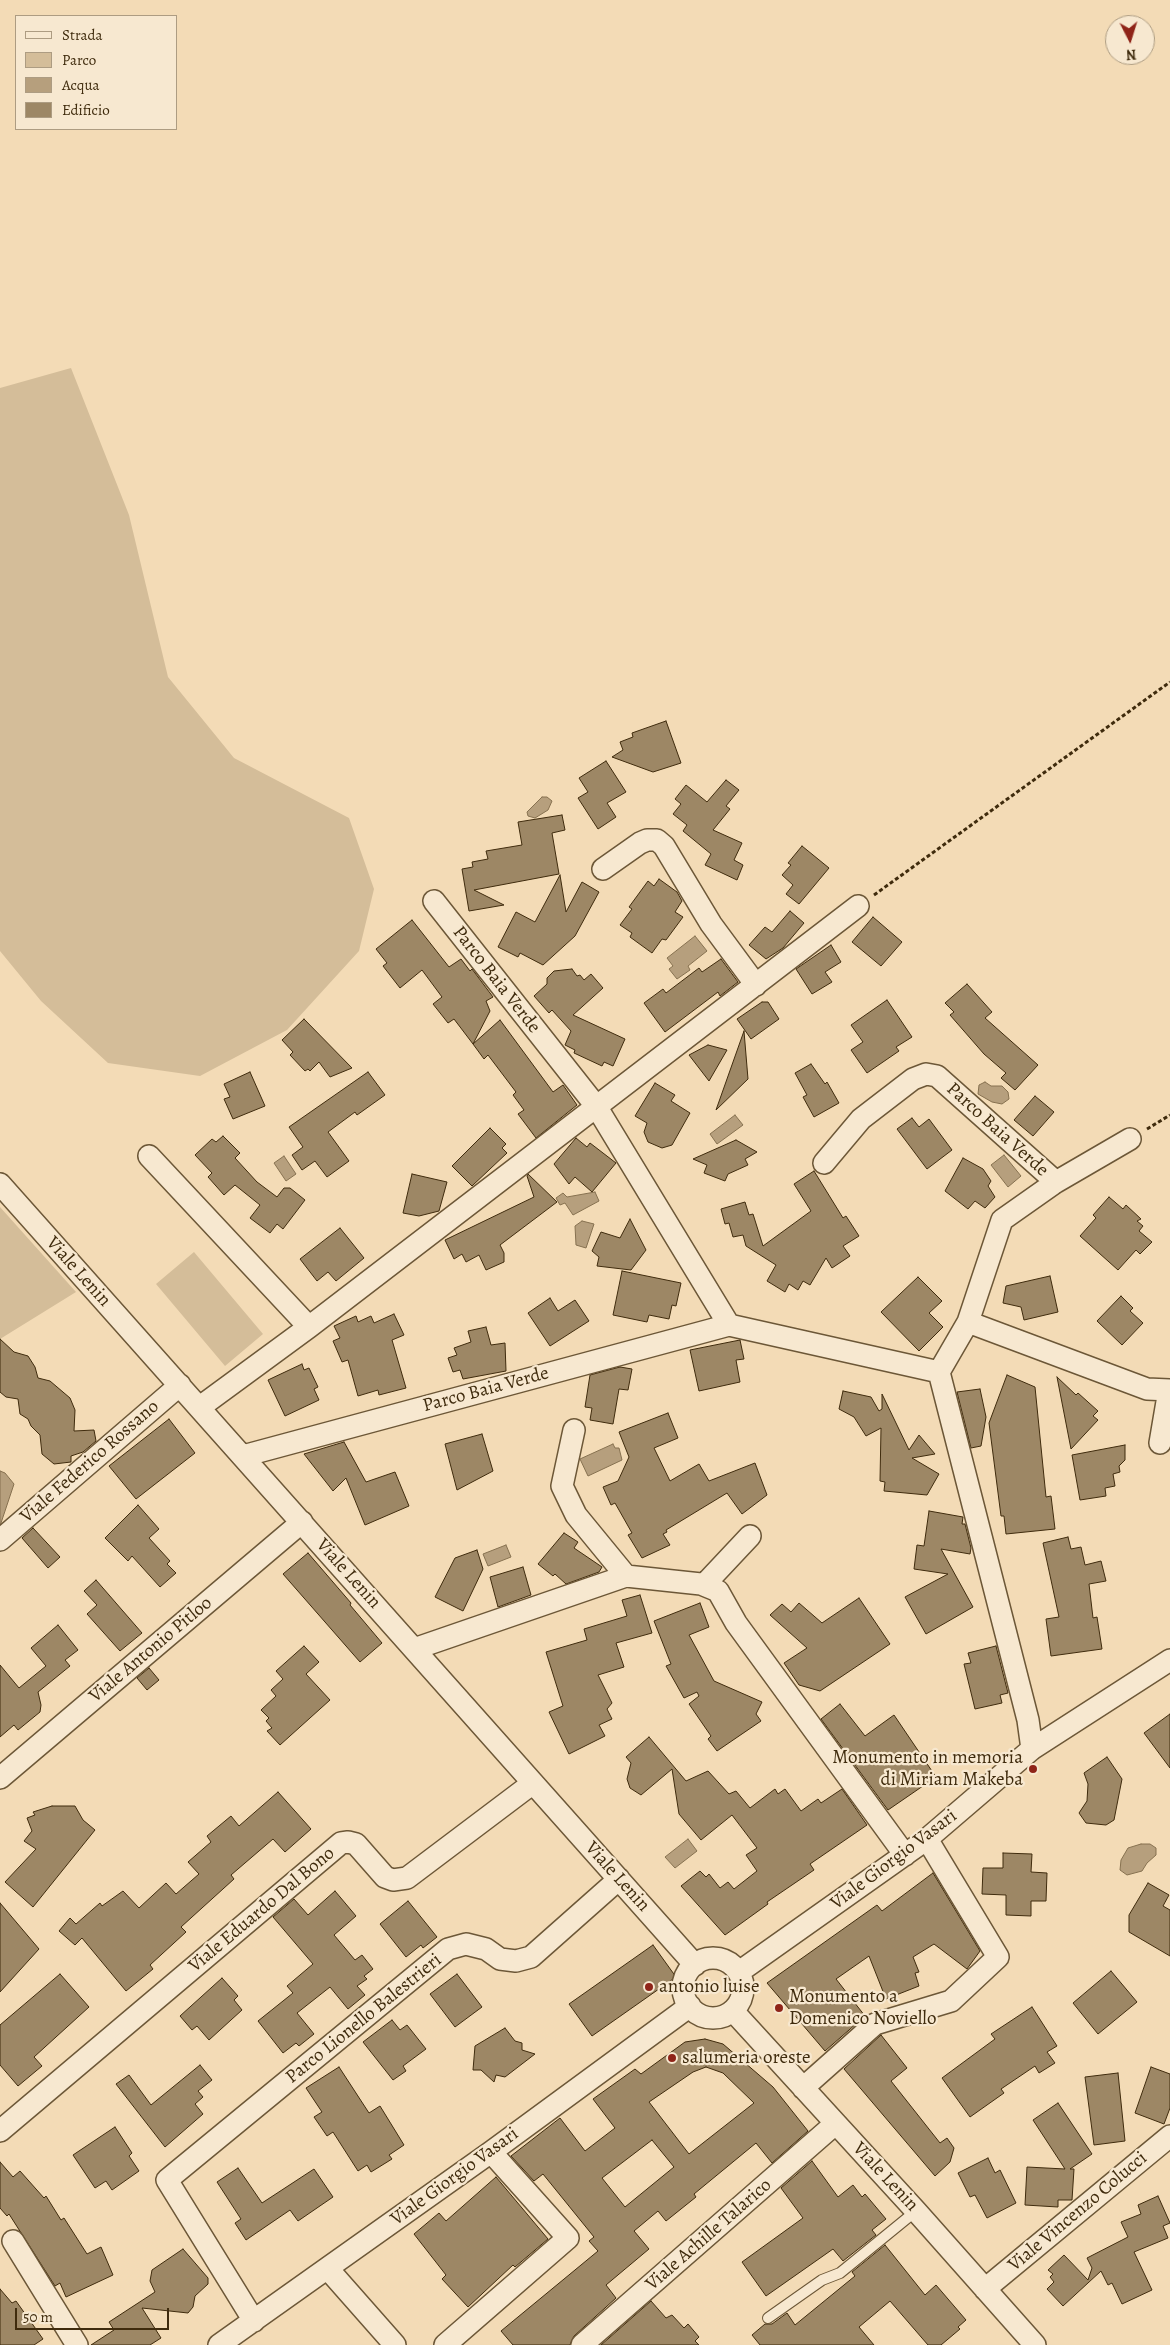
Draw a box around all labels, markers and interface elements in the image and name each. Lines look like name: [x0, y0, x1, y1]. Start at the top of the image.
legend: [15, 15, 178, 130]
north arrow: [1105, 15, 1155, 65]
text: Strada: [62, 25, 103, 45]
text: N: [1125, 45, 1137, 64]
text: Parco: [62, 50, 96, 70]
text: Acqua: [62, 75, 100, 95]
text: Edificio: [62, 100, 110, 120]
street label: Parco Baia Verde: [447, 922, 545, 1038]
street label: Parco Baia Verde: [941, 1078, 1053, 1182]
street label: Viale Lenin: [41, 1232, 115, 1312]
street label: Parco Baia Verde: [420, 1362, 552, 1418]
street label: Viale Federico Rossano: [16, 1396, 164, 1528]
street label: Viale Lenin: [311, 1534, 385, 1614]
street label: Viale Antonio Pitloo: [85, 1592, 217, 1708]
place label: Monumento in memoria di Miriam Makeba: [832, 1747, 1023, 1791]
marker: Monumento in memoria di Miriam Makeba: [1027, 1763, 1039, 1775]
street label: Viale Giorgio Vasari: [826, 1805, 962, 1915]
street label: Viale Lenin: [580, 1837, 654, 1917]
street label: Viale Eduardo Dal Bono: [184, 1842, 340, 1978]
street label: Parco Lionello Balestrieri: [281, 1949, 447, 2089]
place label: antonio luise: [659, 1976, 759, 1998]
marker: antonio luise: [643, 1981, 655, 1993]
place label: Monumento a Domenico Noviello: [789, 1986, 936, 2030]
marker: Monumento a Domenico Noviello: [773, 2002, 785, 2014]
place label: salumeria oreste: [682, 2047, 810, 2069]
marker: salumeria oreste: [666, 2052, 678, 2064]
street label: Viale Giorgio Vasari: [387, 2123, 523, 2231]
street label: Viale Lenin: [847, 2138, 923, 2216]
street label: Viale Vincenzo Colucci: [1004, 2147, 1152, 2277]
street label: Viale Achille Talarico: [641, 2174, 777, 2296]
scale bar: [18, 2298, 171, 2330]
text: 50 m: [23, 2307, 53, 2327]

